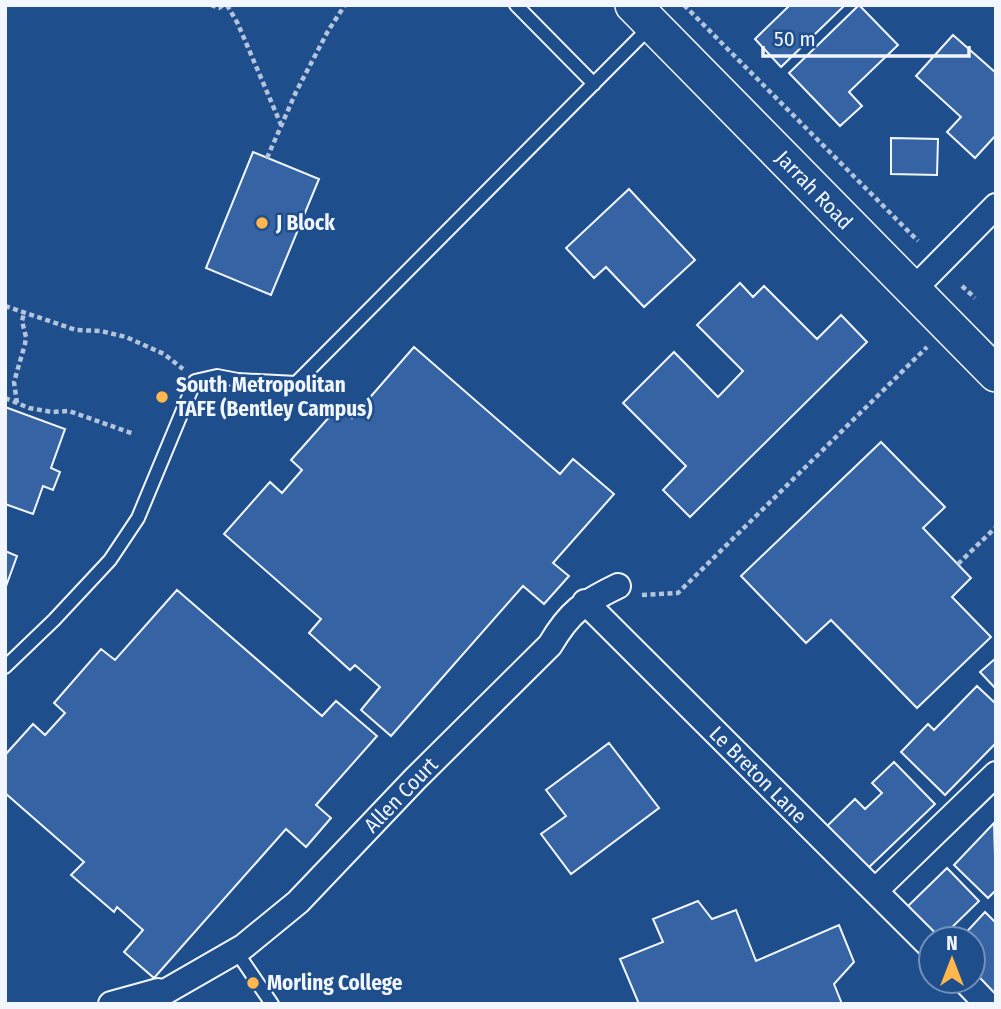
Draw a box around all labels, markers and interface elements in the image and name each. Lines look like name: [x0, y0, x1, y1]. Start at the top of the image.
scale bar: [763, 14, 970, 58]
text: 50 m: [774, 26, 816, 52]
street label: Jarrah Road: [770, 145, 858, 235]
place label: J Block: [275, 210, 335, 236]
marker: J Block: [254, 215, 270, 231]
place label: South Metropolitan TAFE (Bentley Campus): [176, 372, 373, 422]
marker: South Metropolitan TAFE (Bentley Campus): [154, 389, 170, 405]
street label: Le Breton Lane: [704, 721, 812, 829]
street label: Allen Court: [359, 752, 443, 838]
north arrow: [917, 925, 987, 995]
text: N: [946, 932, 958, 955]
place label: Morling College: [267, 970, 403, 996]
marker: Morling College: [245, 975, 261, 991]

